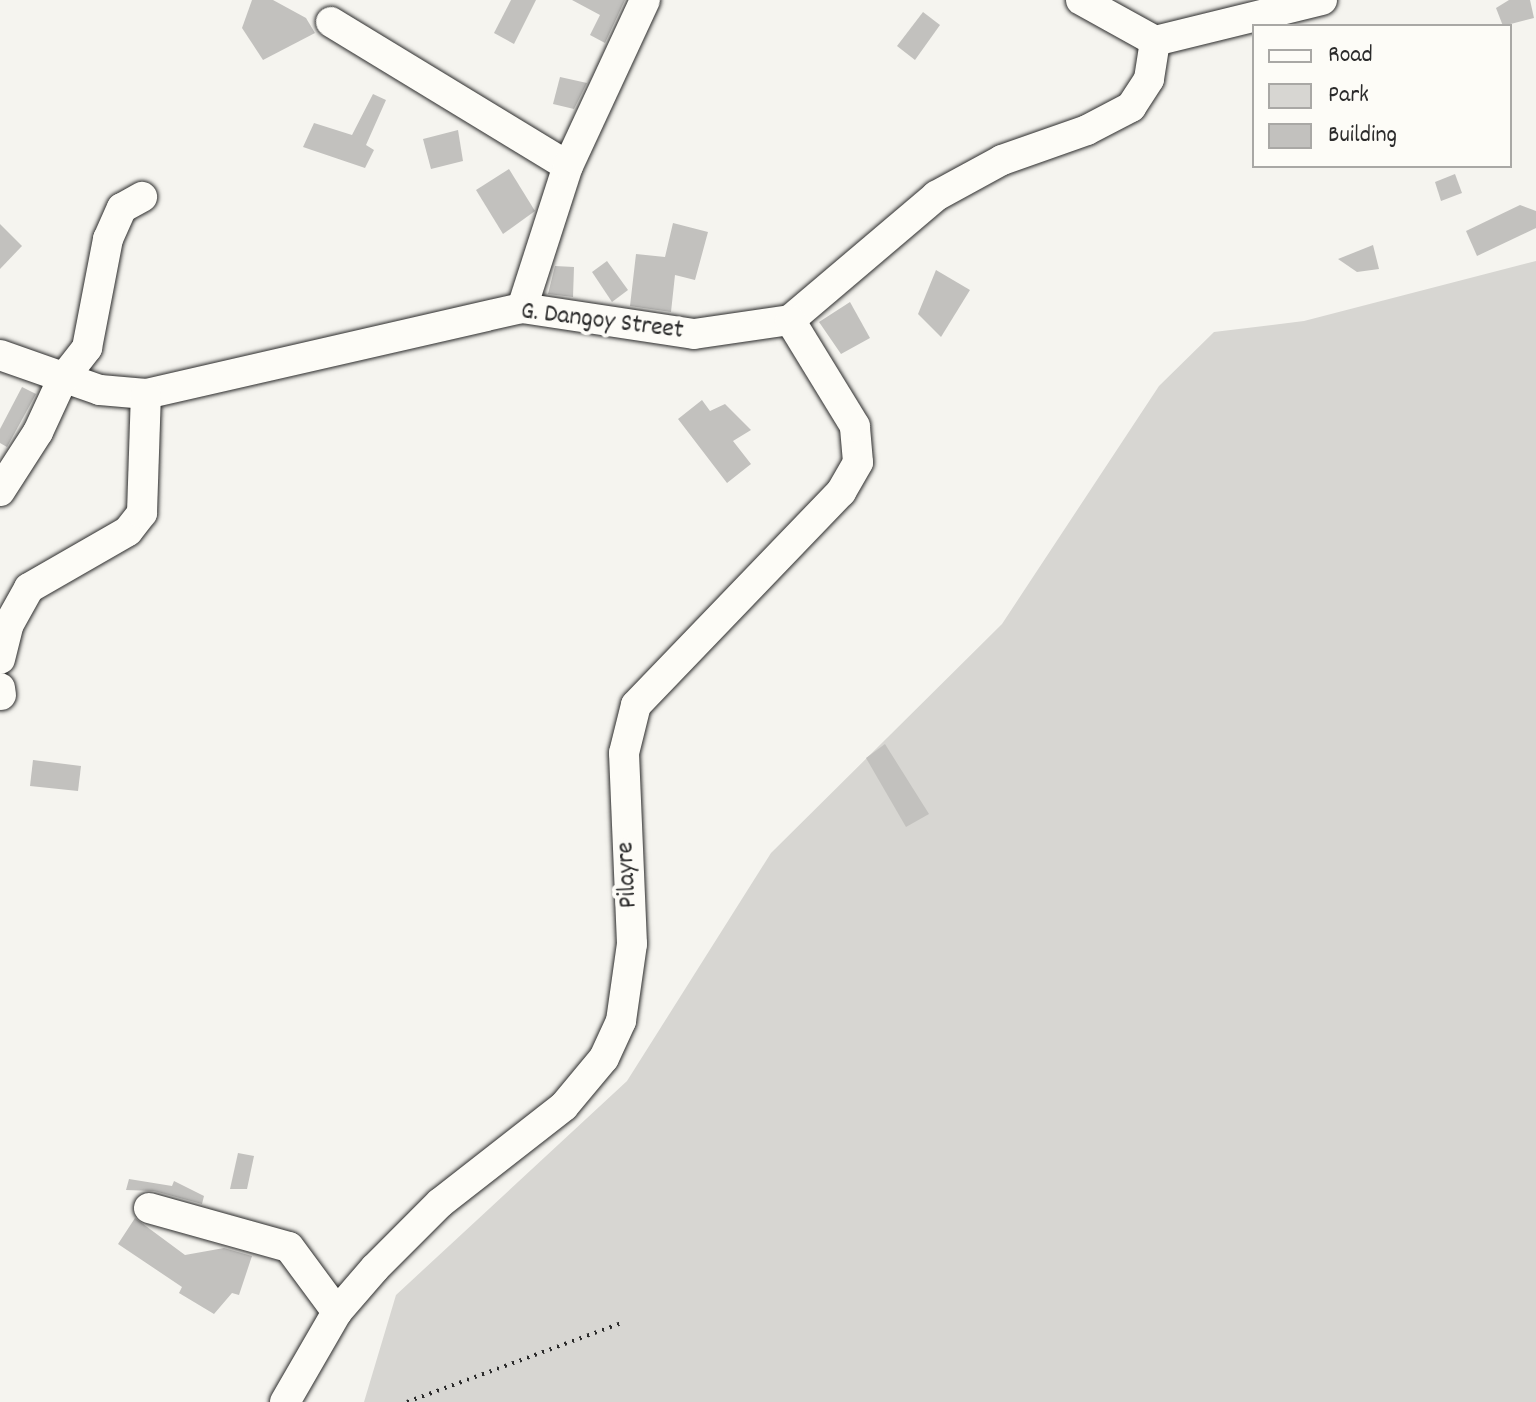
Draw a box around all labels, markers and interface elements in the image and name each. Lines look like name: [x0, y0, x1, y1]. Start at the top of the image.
legend: [1252, 24, 1512, 168]
text: Road: [1328, 39, 1373, 73]
text: Park: [1328, 79, 1369, 113]
text: Building: [1328, 119, 1397, 153]
street label: G. Dangoy Street: [519, 297, 685, 347]
street label: Pilayre: [611, 841, 645, 909]

